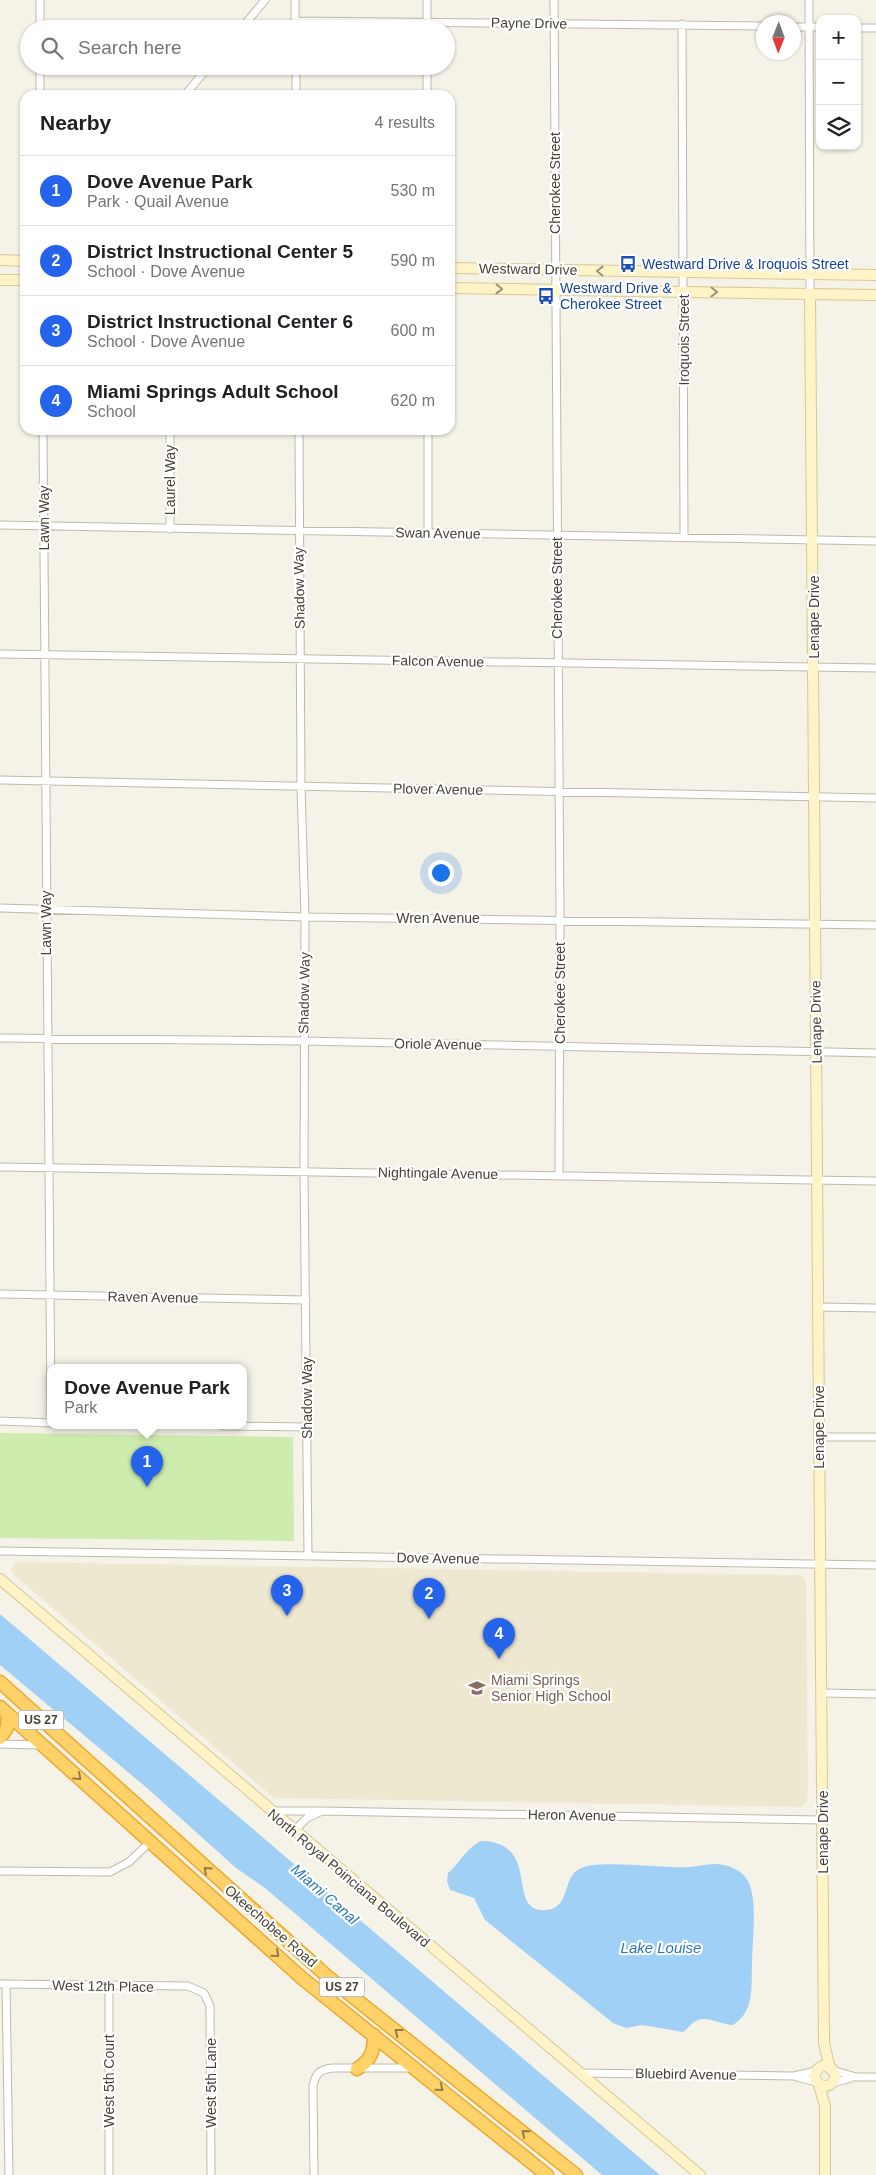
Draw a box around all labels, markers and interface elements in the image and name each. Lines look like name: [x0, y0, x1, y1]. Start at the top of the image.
street label: Payne Drive: [491, 14, 567, 32]
north arrow: [756, 15, 801, 60]
map controls: [816, 15, 861, 150]
button: +: [816, 15, 861, 60]
search box: [20, 20, 455, 75]
icon: search: [38, 34, 66, 62]
text: Search here: [78, 37, 182, 58]
button: −: [816, 60, 861, 105]
button: layers: [816, 105, 861, 150]
text: Nearby: [40, 111, 111, 134]
text: 4 results: [375, 114, 435, 131]
street label: Cherokee Street: [547, 132, 563, 234]
text: Dove Avenue Park: [87, 171, 252, 192]
text: 1: [52, 182, 60, 199]
text: 530 m: [391, 182, 435, 199]
text: Park · Quail Avenue: [87, 193, 229, 210]
text: District Instructional Center 5: [87, 241, 353, 262]
text: 2: [52, 252, 60, 269]
text: 590 m: [391, 252, 435, 269]
bus stop icon: Westward Drive & Iroquois Street: [618, 254, 638, 274]
place label: Westward Drive & Iroquois Street: [642, 256, 849, 272]
street label: Westward Drive: [479, 260, 578, 278]
text: School · Dove Avenue: [87, 263, 245, 280]
one-way arrow: [596, 266, 604, 276]
place label: Westward Drive & Cherokee Street: [560, 280, 672, 312]
one-way arrow: [495, 284, 503, 294]
bus stop icon: Westward Drive & Cherokee Street: [536, 286, 556, 306]
one-way arrow: [710, 287, 718, 297]
street label: Iroquois Street: [676, 294, 692, 386]
text: District Instructional Center 6: [87, 311, 353, 332]
text: 3: [52, 322, 60, 339]
text: 600 m: [391, 322, 435, 339]
text: School · Dove Avenue: [87, 333, 245, 350]
text: Miami Springs Adult School: [87, 381, 339, 402]
text: 4: [52, 392, 60, 409]
text: 620 m: [391, 392, 435, 409]
text: School: [87, 403, 136, 420]
street label: Laurel Way: [162, 445, 178, 515]
street label: Lawn Way: [36, 486, 52, 550]
street label: Swan Avenue: [395, 524, 481, 542]
street label: Cherokee Street: [549, 537, 565, 639]
street label: Shadow Way: [290, 547, 308, 629]
street label: Lenape Drive: [806, 575, 822, 659]
street label: Falcon Avenue: [392, 652, 485, 670]
street label: Plover Avenue: [393, 780, 483, 798]
your location: [428, 860, 454, 886]
street label: Lawn Way: [38, 891, 54, 955]
street label: Wren Avenue: [396, 910, 480, 926]
street label: Cherokee Street: [552, 942, 568, 1044]
street label: Shadow Way: [295, 952, 313, 1034]
street label: Lenape Drive: [807, 980, 825, 1064]
street label: Oriole Avenue: [394, 1035, 482, 1053]
street label: Nightingale Avenue: [378, 1164, 499, 1182]
street label: Raven Avenue: [107, 1288, 199, 1306]
street label: Shadow Way: [299, 1357, 315, 1439]
popup: [47, 1364, 247, 1429]
text: Dove Avenue Park: [64, 1377, 230, 1398]
street label: Lenape Drive: [811, 1385, 827, 1469]
text: Park: [64, 1399, 97, 1416]
pin: 1: [131, 1446, 163, 1487]
street label: Dove Avenue: [396, 1549, 480, 1567]
pin: 3: [271, 1575, 303, 1616]
pin: 2: [413, 1578, 445, 1619]
pin: 4: [483, 1618, 515, 1659]
place label: Miami Springs Senior High School: [491, 1672, 611, 1704]
school or university icon: Miami Springs Senior High School: [467, 1678, 487, 1698]
road number: US 27: [18, 1710, 64, 1730]
one-way arrow: [72, 1771, 81, 1780]
street label: Lenape Drive: [815, 1790, 831, 1874]
street label: North Royal Poinciana Boulevard: [265, 1806, 433, 1950]
street label: Heron Avenue: [528, 1806, 617, 1824]
water label: Miami Canal: [288, 1860, 363, 1928]
one-way arrow: [204, 1867, 213, 1876]
street label: Okeechobee Road: [222, 1882, 320, 1970]
water label: Lake Louise: [621, 1939, 701, 1956]
one-way arrow: [270, 1949, 279, 1958]
street label: West 12th Place: [52, 1977, 154, 1995]
road number: US 27: [320, 1978, 364, 1996]
one-way arrow: [395, 2029, 404, 2037]
street label: West 5th Court: [101, 2034, 117, 2128]
street label: West 5th Lane: [203, 2038, 219, 2128]
street label: Bluebird Avenue: [635, 2065, 737, 2083]
one-way arrow: [434, 2082, 443, 2091]
one-way arrow: [521, 2130, 530, 2139]

